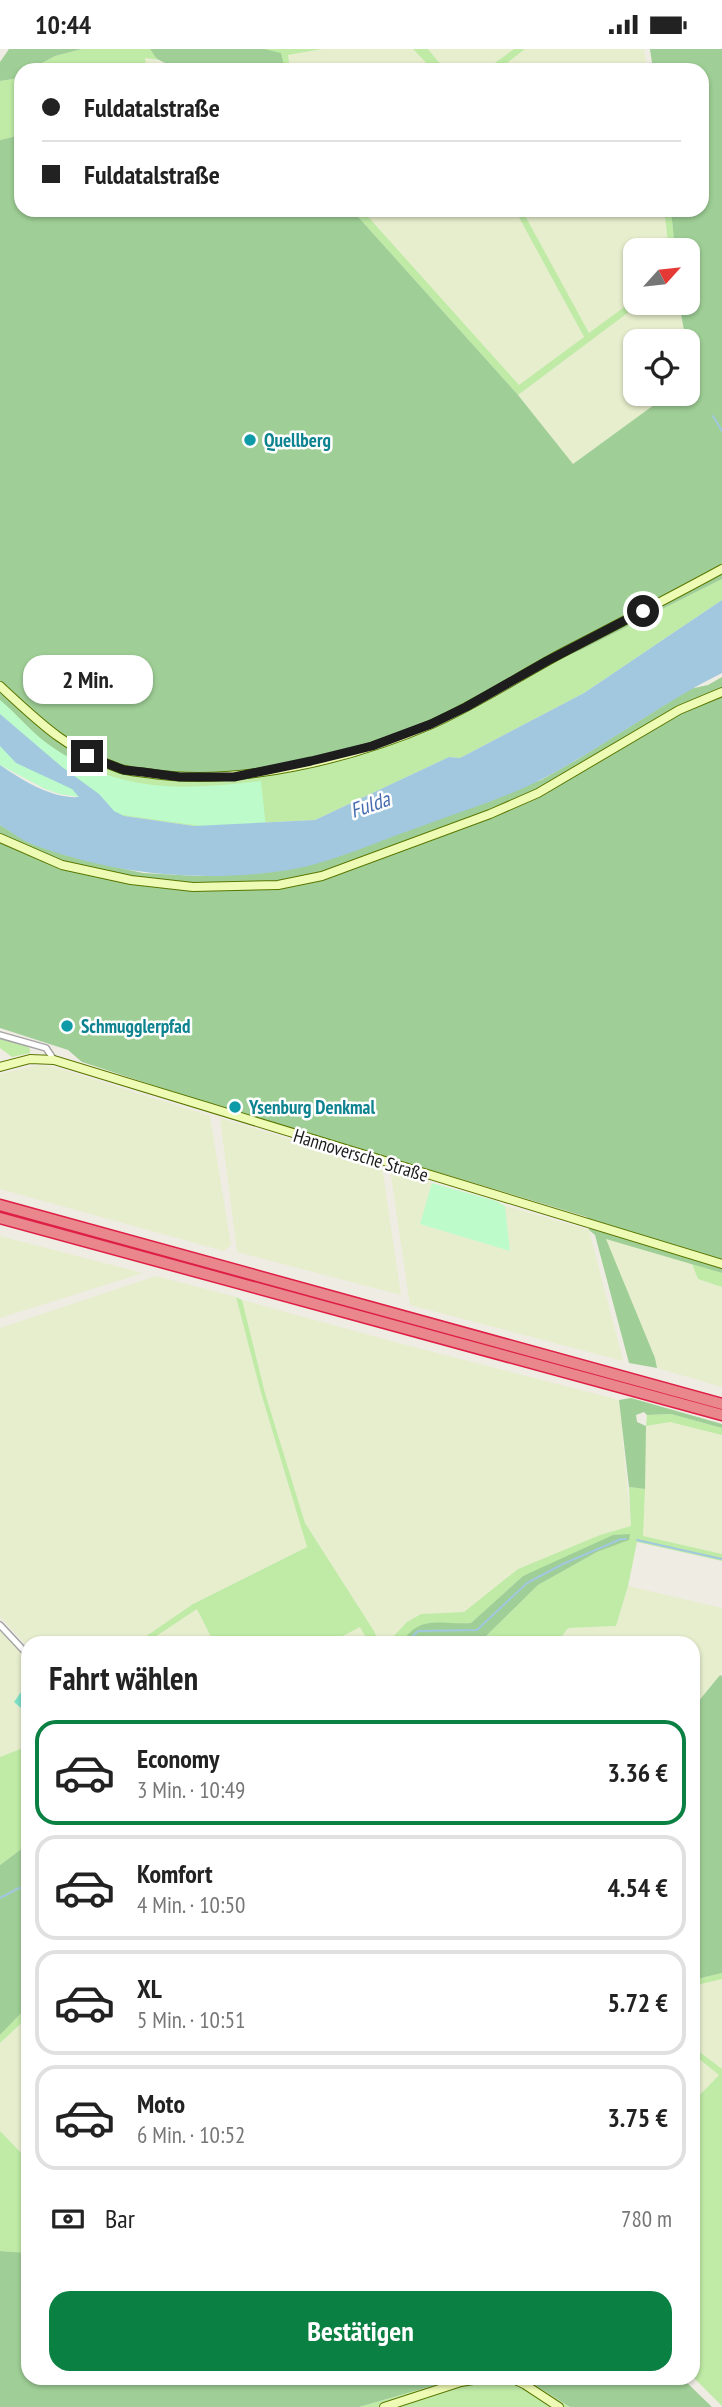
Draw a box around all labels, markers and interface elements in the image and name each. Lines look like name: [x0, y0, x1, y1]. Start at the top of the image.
text: 10:44: [35, 8, 91, 41]
text: Fuldatalstraße: [84, 91, 220, 124]
text: Fuldatalstraße: [84, 158, 220, 191]
north arrow: [623, 238, 700, 315]
map controls: [623, 238, 700, 406]
button: locate: [623, 329, 700, 406]
place label: Quellberg: [264, 428, 331, 452]
marker: Quellberg: [242, 432, 258, 448]
route start: [627, 595, 659, 627]
callout: 2 Min.: [22, 655, 152, 703]
text: 2 Min.: [62, 665, 114, 694]
route end: [71, 740, 103, 772]
water label: Fulda: [346, 785, 395, 824]
place label: Schmugglerpfad: [81, 1014, 190, 1038]
marker: Schmugglerpfad: [59, 1018, 75, 1034]
place label: Ysenburg Denkmal: [248, 1095, 375, 1119]
marker: Ysenburg Denkmal: [227, 1099, 243, 1115]
street label: Hannoversche Straße: [291, 1123, 431, 1187]
text: Fahrt wählen: [49, 1657, 198, 1699]
icon: car: [53, 1741, 116, 1804]
text: Economy: [137, 1742, 219, 1775]
text: 3.36 €: [607, 1756, 668, 1789]
text: 3 Min. · 10:49: [137, 1775, 245, 1804]
icon: car: [53, 1856, 116, 1919]
text: Komfort: [137, 1857, 213, 1890]
text: 4.54 €: [607, 1871, 668, 1904]
text: 4 Min. · 10:50: [137, 1890, 245, 1919]
icon: car: [53, 1971, 116, 2034]
text: XL: [137, 1972, 162, 2005]
text: 5.72 €: [607, 1986, 668, 2019]
text: 5 Min. · 10:51: [137, 2005, 245, 2034]
icon: car: [53, 2086, 116, 2149]
text: Moto: [137, 2087, 185, 2120]
text: 3.75 €: [607, 2101, 668, 2134]
text: 6 Min. · 10:52: [137, 2120, 245, 2149]
icon: cash: [49, 2200, 87, 2238]
text: Bar: [105, 2202, 135, 2235]
text: 780 m: [621, 2204, 672, 2233]
button: Bestätigen: [49, 2291, 672, 2371]

